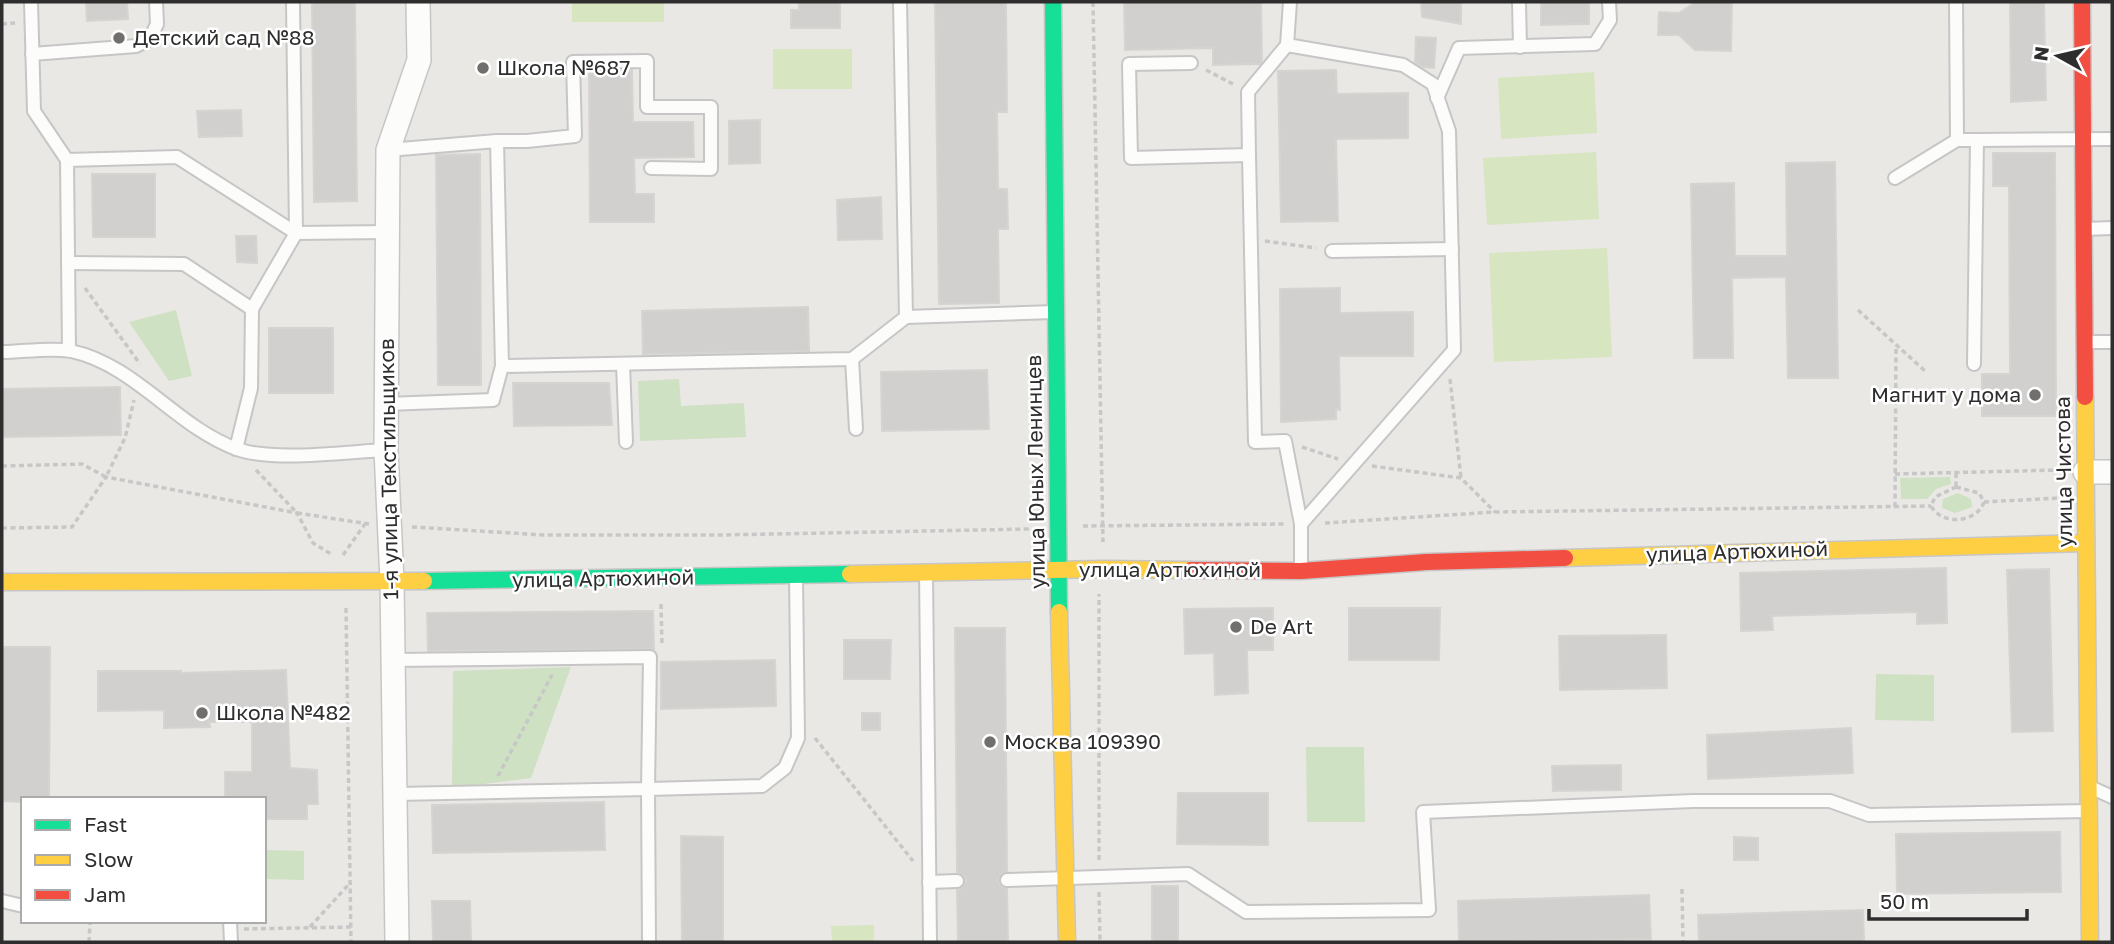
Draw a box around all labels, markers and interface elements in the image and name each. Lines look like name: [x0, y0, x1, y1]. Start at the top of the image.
north arrow: [2023, 21, 2093, 91]
place label: Детский сад №88: [133, 24, 314, 50]
marker: Детский сад №88: [111, 30, 127, 46]
text: N: [2028, 45, 2053, 62]
place label: Школа №687: [497, 54, 630, 80]
marker: Школа №687: [475, 60, 491, 76]
street label: 1-я улица Текстильщиков: [373, 338, 403, 600]
street label: улица Юных Ленинцев: [1020, 355, 1050, 589]
place label: Магнит у дома: [1871, 381, 2021, 407]
marker: Магнит у дома: [2027, 387, 2043, 403]
street label: улица Чистова: [2049, 396, 2077, 548]
street label: улица Артюхиной: [1645, 535, 1829, 567]
street label: улица Артюхиной: [1079, 556, 1261, 582]
street label: улица Артюхиной: [512, 563, 694, 593]
place label: De Art: [1250, 613, 1313, 639]
marker: De Art: [1228, 619, 1244, 635]
place label: Школа №482: [216, 699, 351, 725]
marker: Школа №482: [194, 705, 210, 721]
place label: Москва 109390: [1004, 728, 1161, 754]
marker: Москва 109390: [982, 734, 998, 750]
legend: [21, 797, 266, 923]
text: Fast: [84, 811, 127, 837]
text: Slow: [84, 846, 133, 872]
scale bar: [1869, 878, 2026, 922]
text: Jam: [84, 881, 126, 907]
text: 50 m: [1880, 888, 1929, 914]

